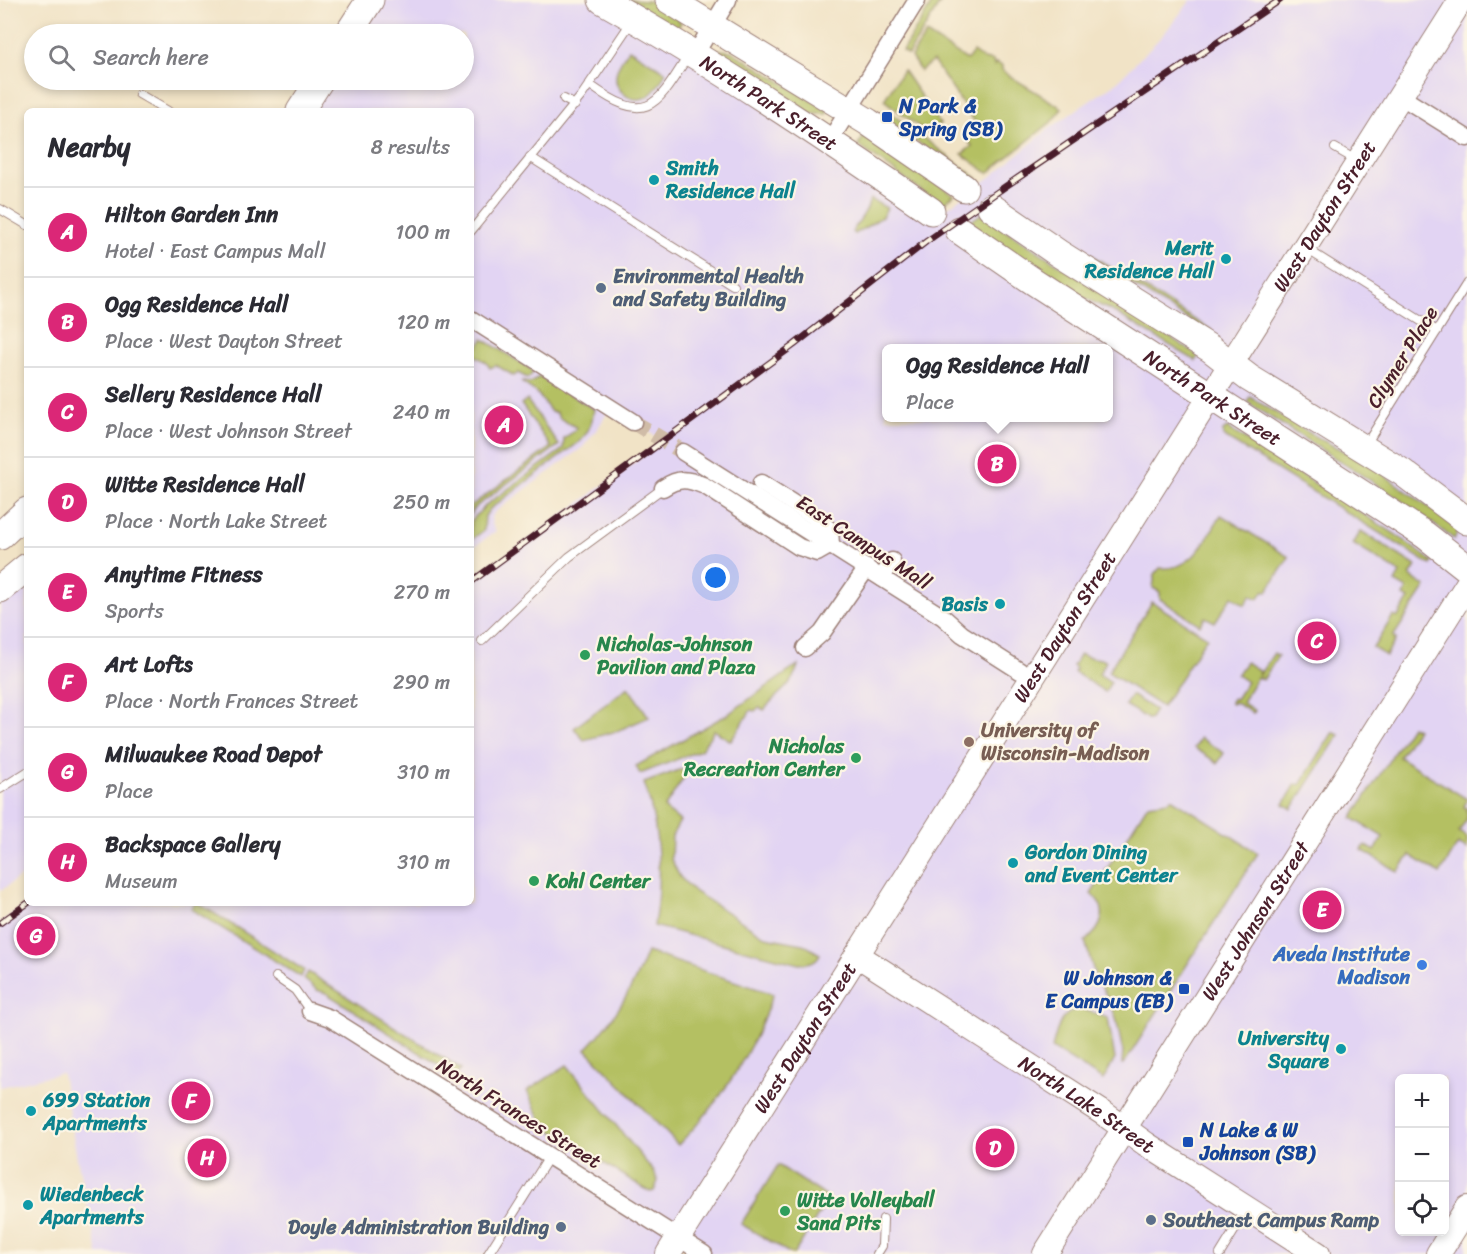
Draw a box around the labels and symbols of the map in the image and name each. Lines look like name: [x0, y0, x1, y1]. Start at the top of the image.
street label: North Park Street: [693, 45, 845, 161]
place label: N Park & Spring (SB): [898, 89, 1003, 147]
marker: N Park & Spring (SB): [880, 110, 894, 124]
street label: West Dayton Street: [1263, 133, 1386, 299]
place label: Smith Residence Hall: [665, 151, 797, 209]
marker: Smith Residence Hall: [647, 173, 661, 187]
place label: Merit Residence Hall: [1084, 231, 1215, 289]
marker: Merit Residence Hall: [1219, 252, 1233, 266]
place label: Environmental Health and Safety Building: [612, 259, 804, 317]
marker: Environmental Health and Safety Building: [594, 281, 608, 295]
street label: Clymer Place: [1357, 299, 1448, 415]
street label: North Park Street: [1136, 340, 1289, 456]
pin: A: [484, 402, 524, 448]
pin: B: [978, 442, 1016, 486]
street label: East Campus Mall: [789, 485, 940, 600]
street label: West Dayton Street: [1004, 544, 1126, 710]
your location: [701, 563, 730, 592]
place label: Basis: [941, 587, 989, 622]
marker: Basis: [993, 597, 1007, 611]
pin: C: [1298, 618, 1336, 664]
place label: Nicholas-Johnson Pavilion and Plaza: [596, 627, 755, 685]
marker: Nicholas-Johnson Pavilion and Plaza: [578, 648, 592, 662]
place label: University of Wisconsin-Madison: [981, 713, 1149, 771]
place label: Nicholas Recreation Center: [683, 729, 846, 787]
marker: University of Wisconsin-Madison: [962, 735, 976, 749]
marker: Nicholas Recreation Center: [849, 751, 863, 765]
street label: West Johnson Street: [1192, 834, 1320, 1008]
place label: Gordon Dining and Event Center: [1024, 835, 1179, 893]
marker: Gordon Dining and Event Center: [1006, 856, 1020, 870]
place label: Kohl Center: [545, 864, 652, 899]
marker: Kohl Center: [527, 874, 541, 888]
pin: E: [1302, 888, 1342, 932]
pin: G: [16, 914, 56, 958]
place label: Aveda Institute Madison: [1272, 937, 1411, 995]
street label: West Dayton Street: [744, 955, 867, 1121]
marker: Aveda Institute Madison: [1415, 958, 1429, 972]
place label: W Johnson & E Campus (EB): [1045, 961, 1174, 1019]
marker: W Johnson & E Campus (EB): [1177, 982, 1191, 996]
place label: University Square: [1238, 1021, 1330, 1079]
marker: University Square: [1334, 1042, 1348, 1056]
street label: North Lake Street: [1011, 1046, 1162, 1164]
street label: North Frances Street: [429, 1048, 609, 1179]
pin: F: [172, 1078, 210, 1124]
place label: 699 Station Apartments: [42, 1083, 151, 1141]
marker: 699 Station Apartments: [24, 1104, 38, 1118]
place label: N Lake & W Johnson (SB): [1199, 1113, 1317, 1171]
pin: D: [976, 1126, 1014, 1170]
marker: N Lake & W Johnson (SB): [1181, 1135, 1195, 1149]
pin: H: [188, 1136, 226, 1180]
place label: Wiedenbeck Apartments: [39, 1177, 144, 1235]
place label: Witte Volleyball Sand Pits: [796, 1183, 936, 1241]
marker: Wiedenbeck Apartments: [21, 1198, 35, 1212]
place label: Southeast Campus Ramp: [1162, 1203, 1380, 1238]
marker: Witte Volleyball Sand Pits: [778, 1204, 792, 1218]
place label: Doyle Administration Building: [288, 1210, 549, 1245]
marker: Southeast Campus Ramp: [1144, 1213, 1158, 1227]
marker: Doyle Administration Building: [554, 1220, 568, 1234]

